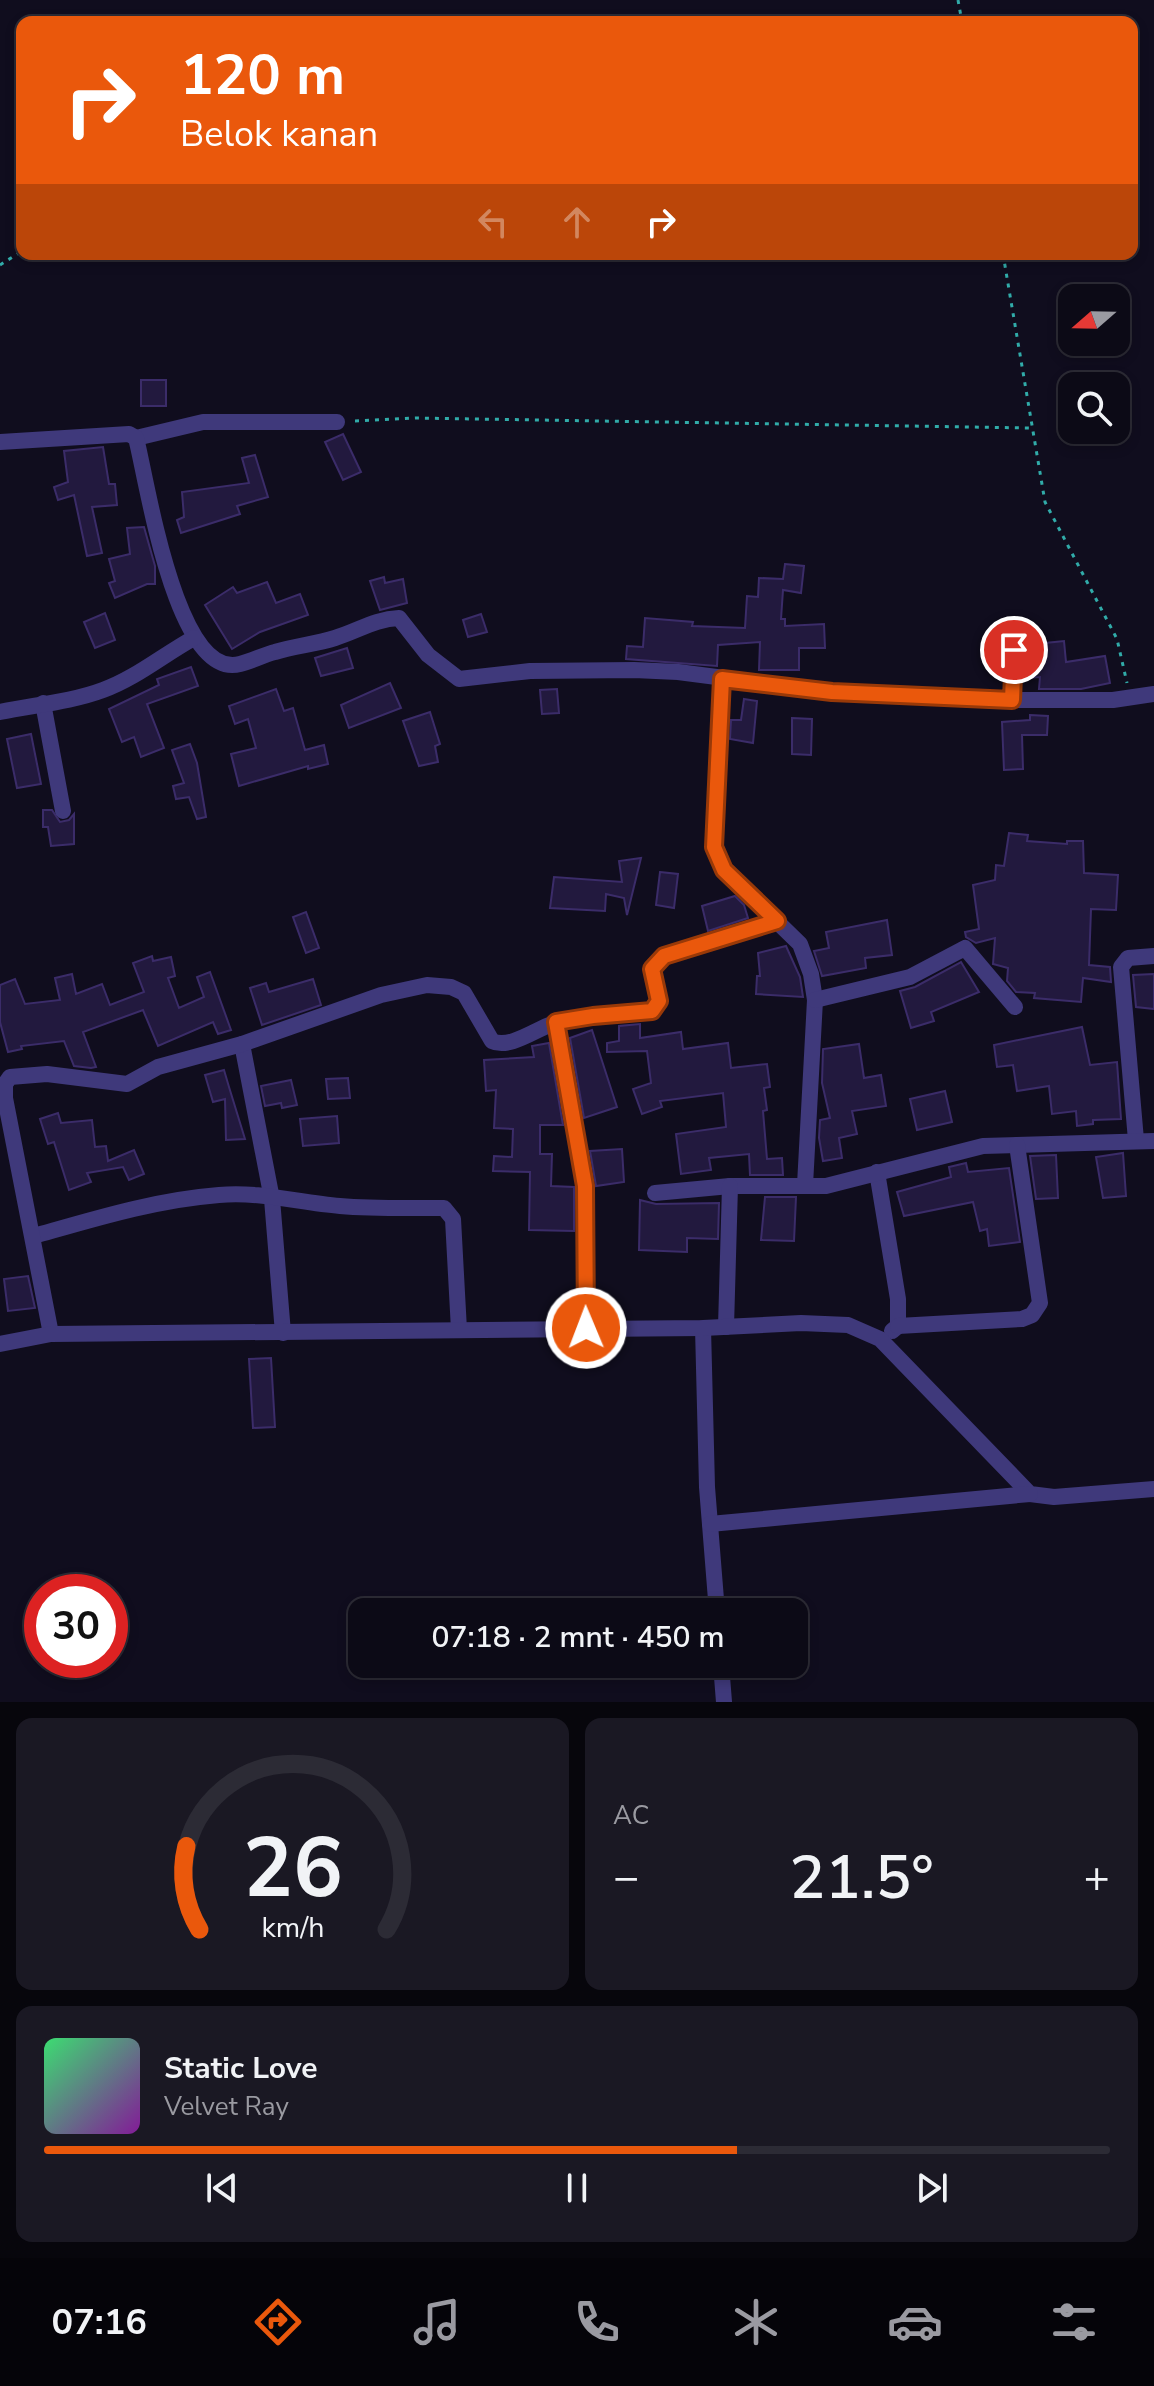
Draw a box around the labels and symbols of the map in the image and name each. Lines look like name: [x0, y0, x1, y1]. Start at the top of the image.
north arrow: [1058, 284, 1130, 356]
pin: [980, 616, 1048, 684]
position arrow: [544, 1286, 628, 1370]
speed limit sign: 30: [24, 1574, 128, 1678]

